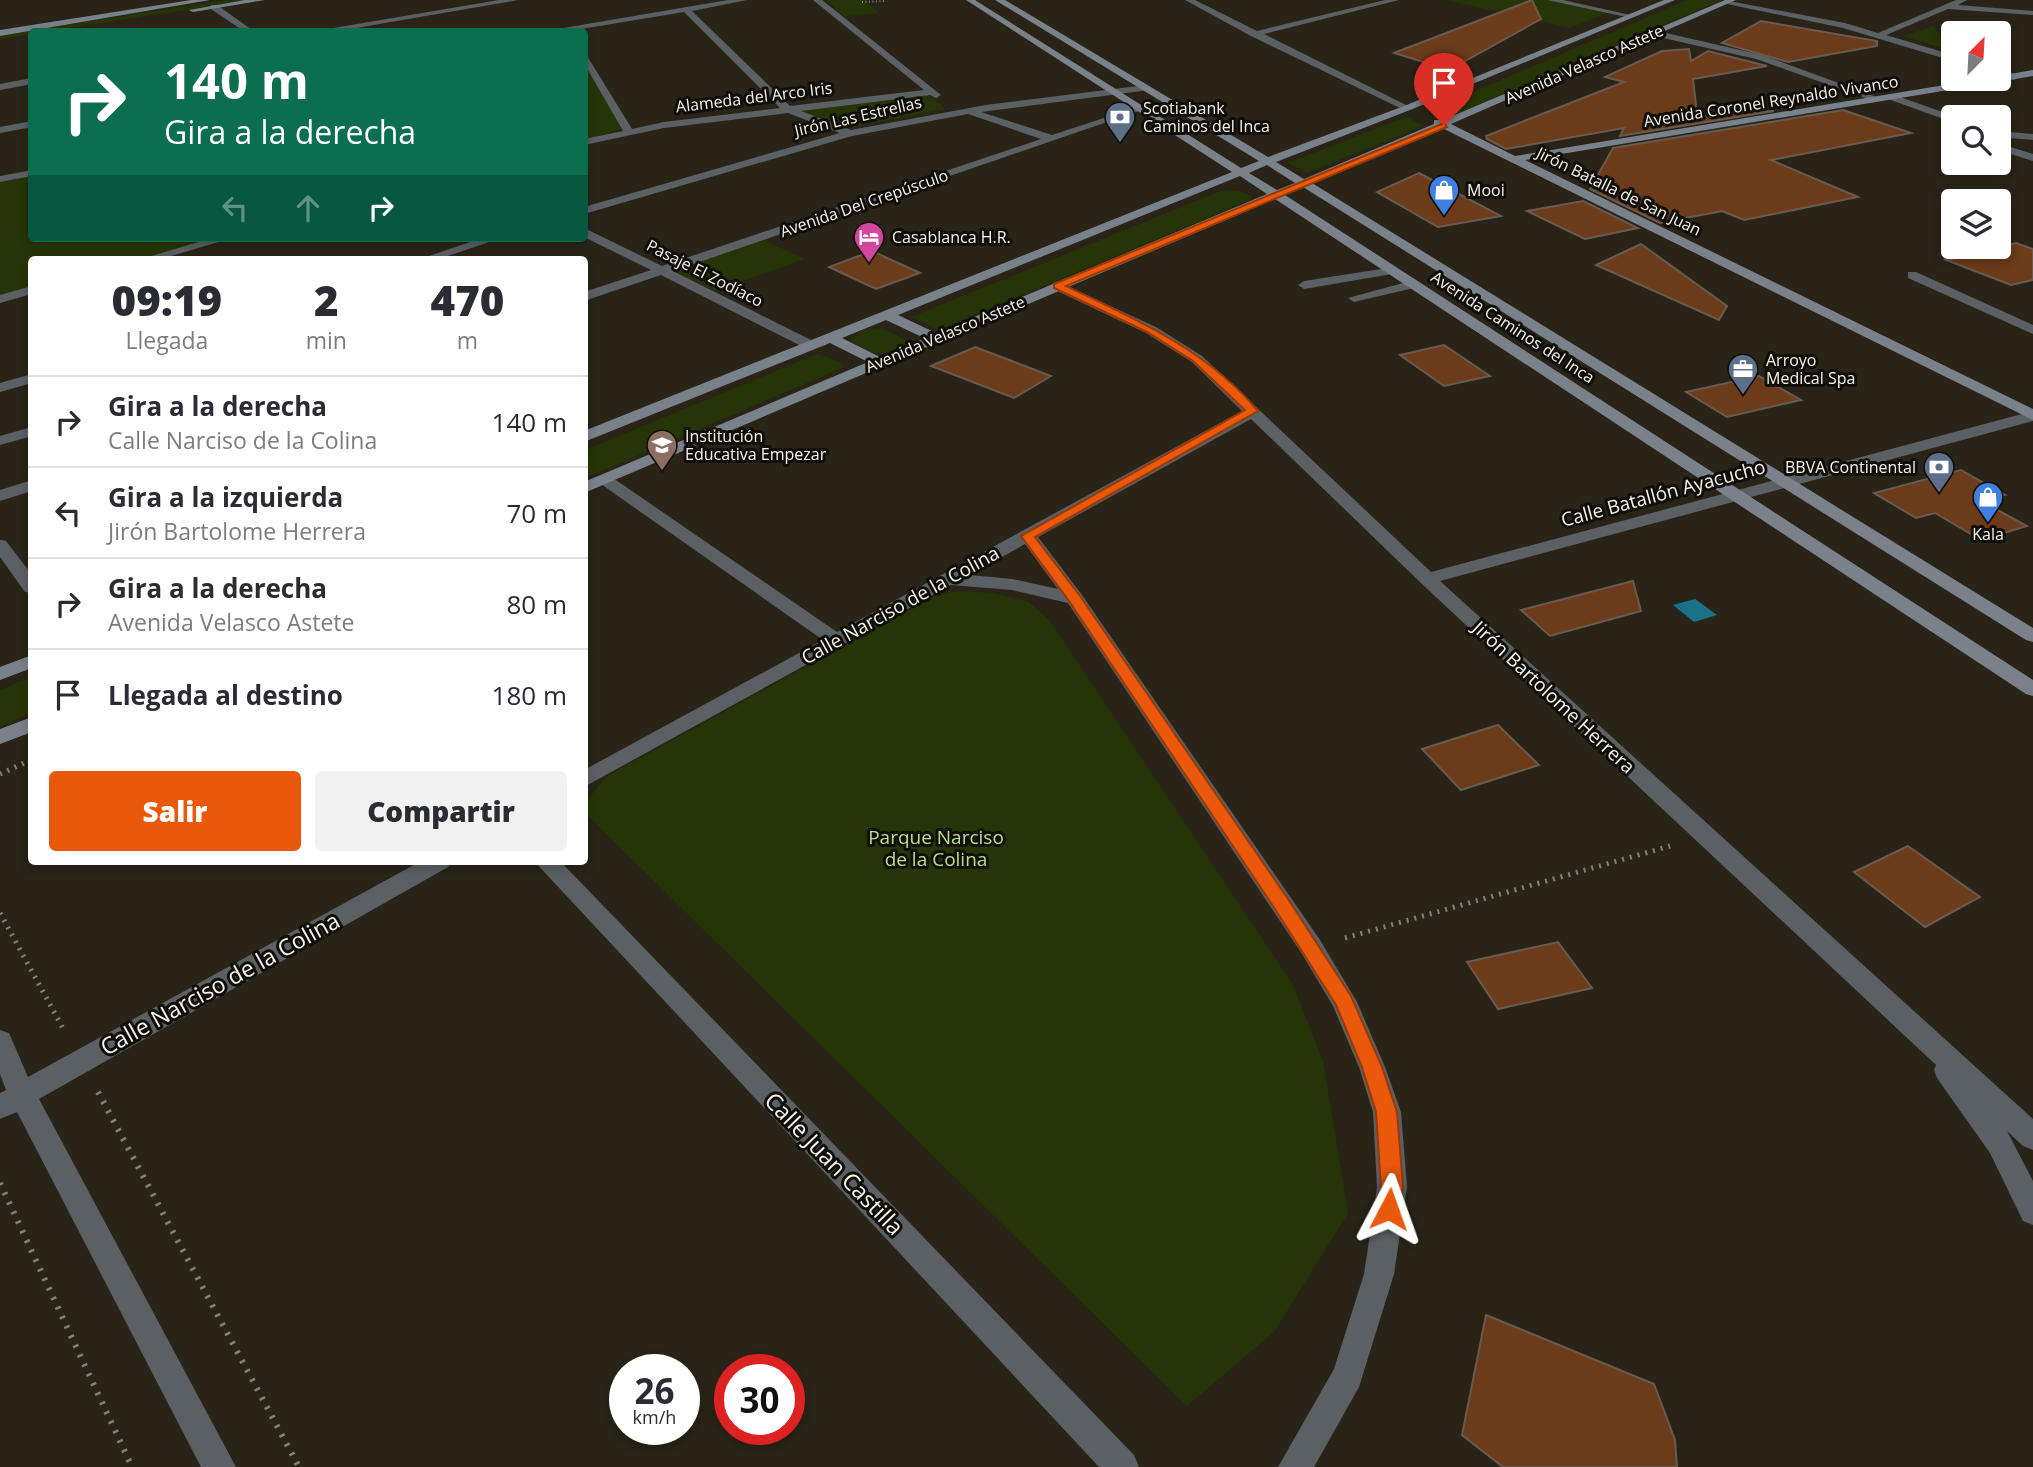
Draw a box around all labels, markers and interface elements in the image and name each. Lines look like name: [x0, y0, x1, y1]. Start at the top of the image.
street label: Avenida Velasco Astete: [1501, 19, 1667, 109]
north arrow: [1941, 21, 2011, 91]
map controls: [1941, 21, 2011, 259]
text: 140 m: [164, 47, 309, 113]
pin: [1414, 53, 1474, 125]
icon: right: [49, 56, 140, 147]
icon: arrive: [1425, 64, 1463, 102]
street label: Avenida Coronel Reynaldo Vivanco: [1642, 70, 1900, 132]
street label: Alameda del Arco Iris: [675, 76, 833, 118]
street label: Jirón Las Estrellas: [790, 91, 924, 142]
place label: Scotiabank Caminos del Inca: [1143, 97, 1270, 137]
bank icon: Scotiabank Caminos del Inca: [1103, 100, 1137, 144]
button: search: [1941, 105, 2011, 175]
text: Gira a la derecha: [164, 110, 416, 153]
street label: Jirón Batalla de San Juan: [1531, 141, 1705, 241]
street label: Avenida Del Crepúsculo: [777, 164, 951, 242]
shop icon: Mooi: [1427, 173, 1461, 217]
place label: Mooi: [1467, 179, 1505, 201]
icon: left: [216, 189, 254, 227]
icon: ahead: [289, 189, 327, 227]
icon: right: [362, 189, 400, 227]
button: layers: [1941, 189, 2011, 259]
hotel icon: Casablanca H.R.: [852, 220, 886, 264]
place label: Casablanca H.R.: [892, 226, 1011, 248]
street label: Pasaje El Zodíaco: [643, 234, 767, 312]
street label: Avenida Caminos del Inca: [1427, 266, 1599, 388]
text: 09:19: [112, 271, 222, 328]
text: 2: [314, 271, 339, 328]
text: 470: [431, 271, 504, 328]
street label: Avenida Velasco Astete: [862, 290, 1028, 378]
text: Llegada: [125, 324, 208, 356]
text: min: [306, 324, 347, 356]
text: m: [457, 324, 478, 356]
place label: Arroyo Medical Spa: [1766, 349, 1855, 389]
office icon: Arroyo Medical Spa: [1726, 352, 1760, 396]
text: Gira a la derecha: [108, 388, 327, 424]
icon: right: [49, 403, 87, 441]
text: 140 m: [492, 404, 567, 440]
text: Calle Narciso de la Colina: [108, 424, 377, 456]
place label: Institución Educativa Empezar: [685, 425, 827, 465]
school or university icon: Institución Educativa Empezar: [645, 428, 679, 472]
bank icon: BBVA Continental: [1922, 450, 1956, 494]
street label: Calle Batallón Ayacucho: [1558, 453, 1768, 533]
place label: BBVA Continental: [1785, 456, 1916, 478]
text: Gira a la izquierda: [108, 479, 343, 515]
shop icon: Kala: [1971, 480, 2005, 524]
icon: left: [49, 494, 87, 532]
text: 70 m: [506, 495, 567, 531]
text: Jirón Bartolome Herrera: [108, 515, 366, 547]
place label: Kala: [1972, 523, 2004, 545]
street label: Calle Narciso de la Colina: [796, 540, 1004, 670]
text: Gira a la derecha: [108, 570, 327, 606]
icon: right: [49, 585, 87, 623]
text: 80 m: [506, 586, 567, 622]
text: Avenida Velasco Astete: [108, 606, 354, 638]
street label: Jirón Bartolome Herrera: [1466, 613, 1641, 779]
icon: arrive: [49, 676, 87, 714]
text: Llegada al destino: [108, 677, 343, 713]
text: 180 m: [492, 677, 567, 713]
button: Salir: [49, 771, 301, 851]
button: Compartir: [315, 771, 567, 851]
park label: Parque Narciso de la Colina: [868, 824, 1004, 872]
street label: Calle Narciso de la Colina: [94, 904, 345, 1062]
street label: Calle Juan Castilla: [758, 1085, 911, 1242]
position arrow: [1352, 1172, 1426, 1246]
speed limit sign: 30: [714, 1354, 805, 1445]
text: 26: [634, 1367, 675, 1414]
text: km/h: [633, 1405, 676, 1429]

